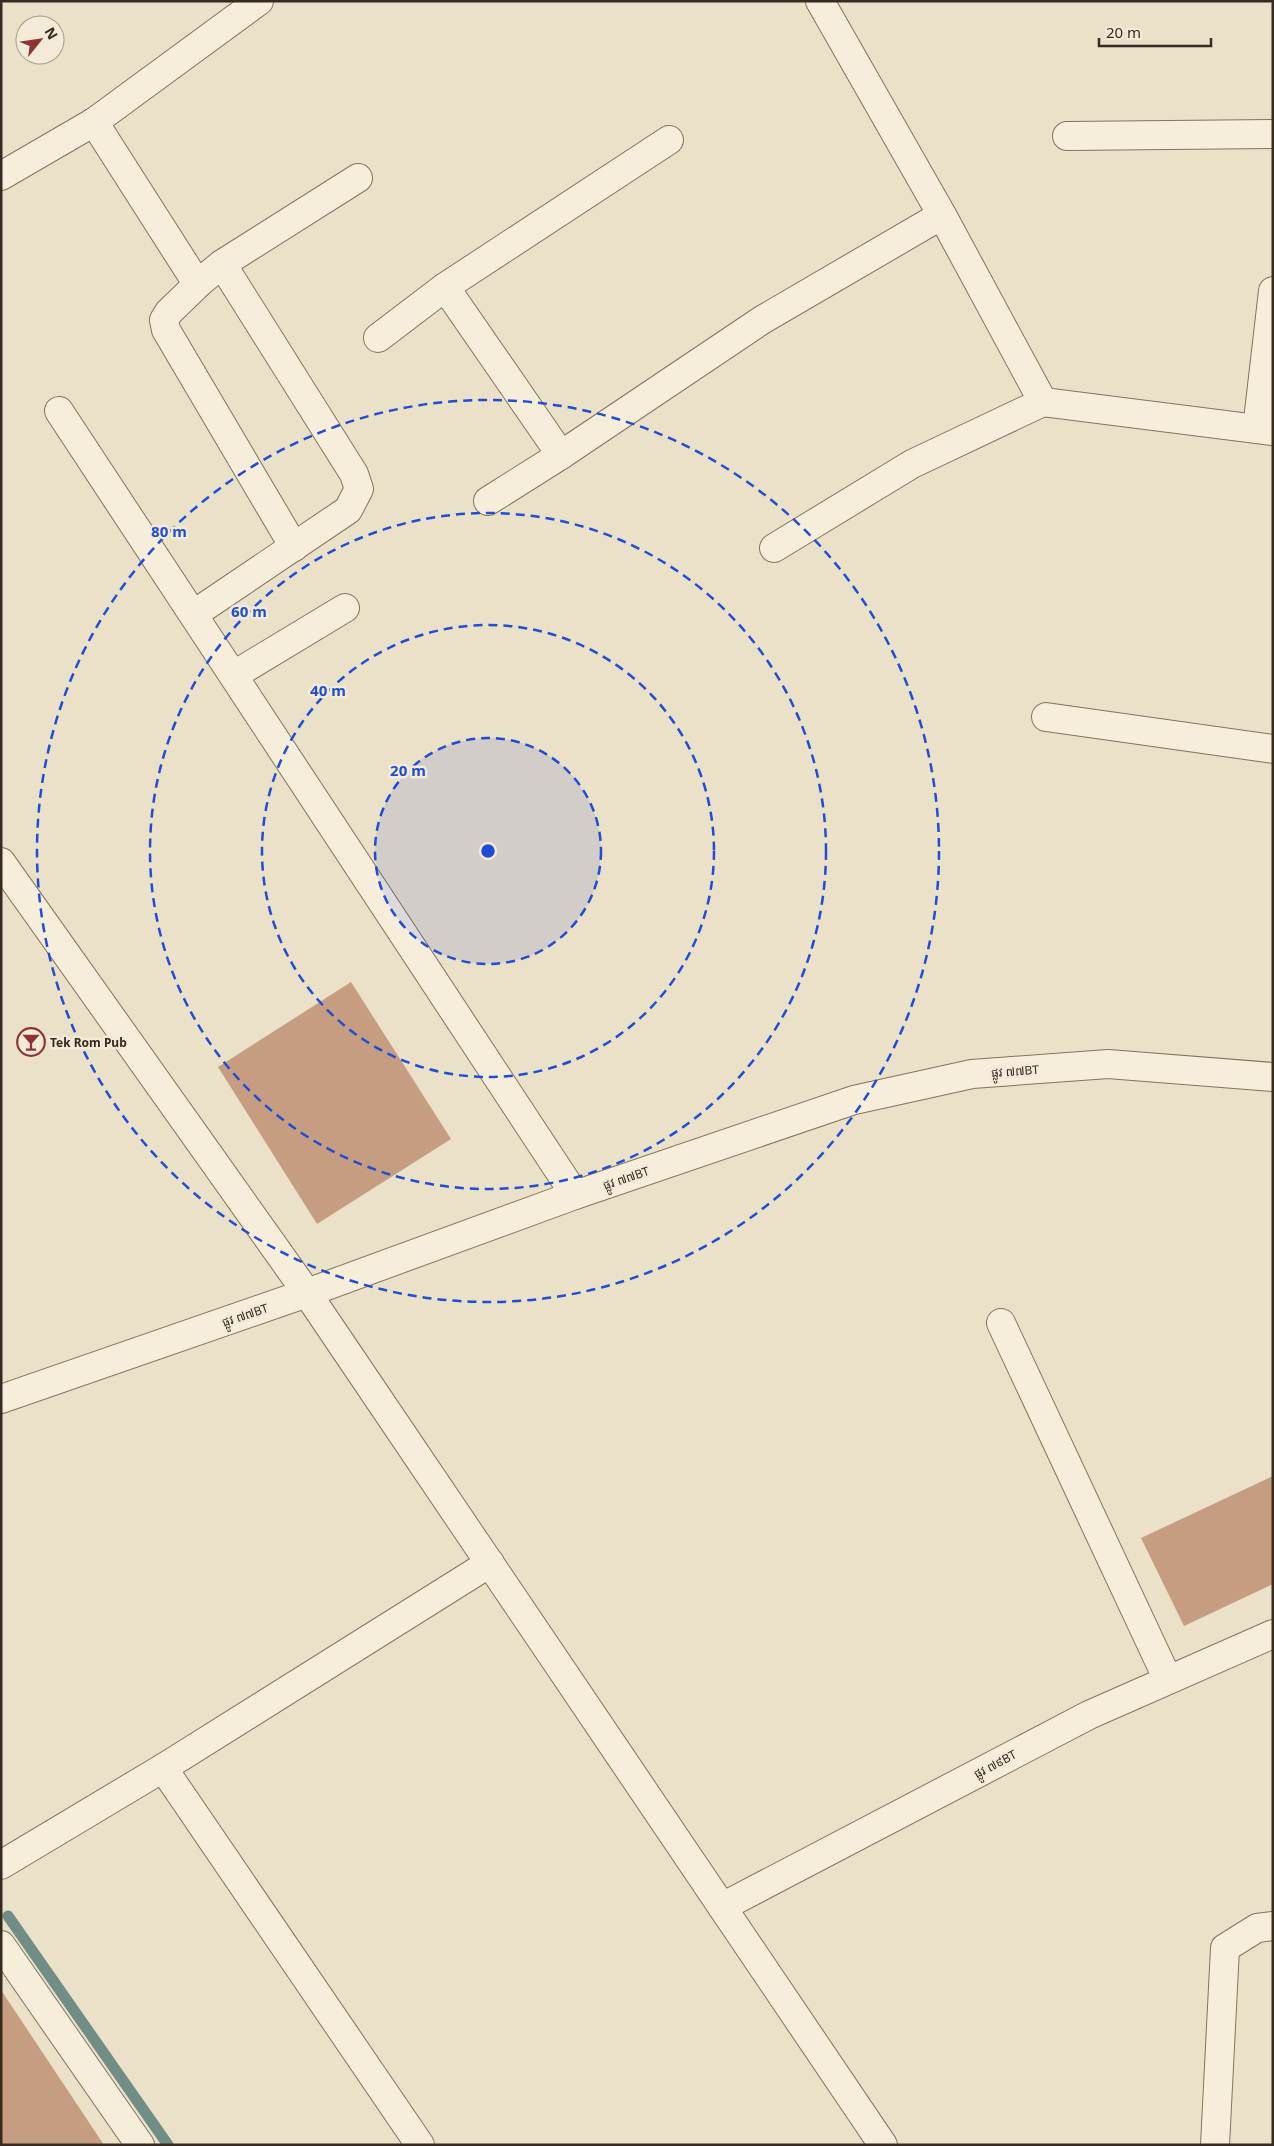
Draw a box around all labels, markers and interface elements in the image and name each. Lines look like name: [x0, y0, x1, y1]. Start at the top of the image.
north arrow: [15, 15, 65, 65]
scale bar: [1099, 15, 1212, 47]
text: 20 m: [1106, 22, 1141, 42]
text: N: [41, 24, 63, 43]
text: 80 m: [151, 521, 187, 541]
text: 60 m: [231, 601, 267, 621]
text: 40 m: [310, 680, 346, 700]
text: 20 m: [390, 760, 426, 780]
centre of rings: [479, 842, 497, 860]
bar icon: Tek Rom Pub: [16, 1027, 46, 1057]
place label: Tek Rom Pub: [50, 1034, 127, 1051]
street label: ផ្លូវ ៧៧BT: [991, 1061, 1040, 1084]
street label: ផ្លូវ ៧៧BT: [601, 1162, 653, 1196]
street label: ផ្លូវ ៧៧BT: [220, 1299, 272, 1333]
street label: ផ្លូវ ៧៩BT: [971, 1746, 1021, 1785]

